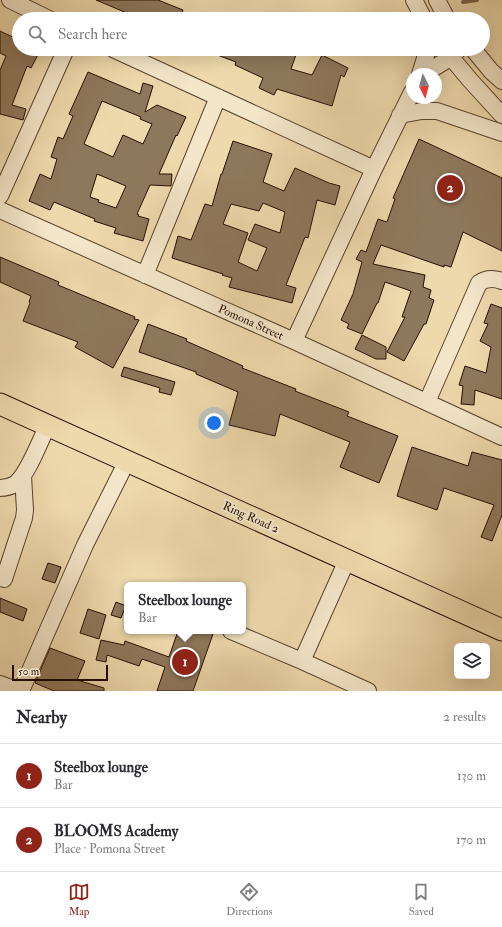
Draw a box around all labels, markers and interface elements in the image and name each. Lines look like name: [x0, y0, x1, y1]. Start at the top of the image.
search box: [12, 12, 490, 56]
icon: search: [26, 23, 48, 45]
text: Search here: [58, 25, 127, 44]
north arrow: [406, 68, 442, 104]
pin: 2: [437, 173, 463, 203]
street label: Pomona Street: [216, 301, 286, 344]
your location: [204, 413, 224, 433]
street label: Ring Road 2: [220, 498, 281, 537]
popup: [124, 582, 246, 634]
text: Steelbox lounge: [138, 591, 232, 610]
text: Bar: [138, 610, 157, 626]
map controls: [454, 643, 490, 679]
button: layers: [454, 643, 490, 679]
pin: 1: [172, 647, 198, 677]
scale bar: [12, 663, 108, 682]
text: 50 m: [18, 665, 39, 678]
text: Nearby: [16, 707, 67, 728]
text: 2 results: [443, 709, 486, 725]
text: Steelbox lounge: [54, 758, 148, 777]
text: 1: [27, 768, 31, 784]
text: 130 m: [457, 768, 486, 784]
text: Bar: [54, 777, 73, 793]
text: BLOOMS Academy: [54, 822, 178, 841]
text: 2: [26, 832, 32, 848]
text: 170 m: [456, 832, 486, 848]
text: Place · Pomona Street: [54, 841, 165, 857]
tab: Map: [68, 881, 90, 918]
tab: Directions: [226, 881, 273, 918]
tab: Saved: [409, 881, 434, 918]

